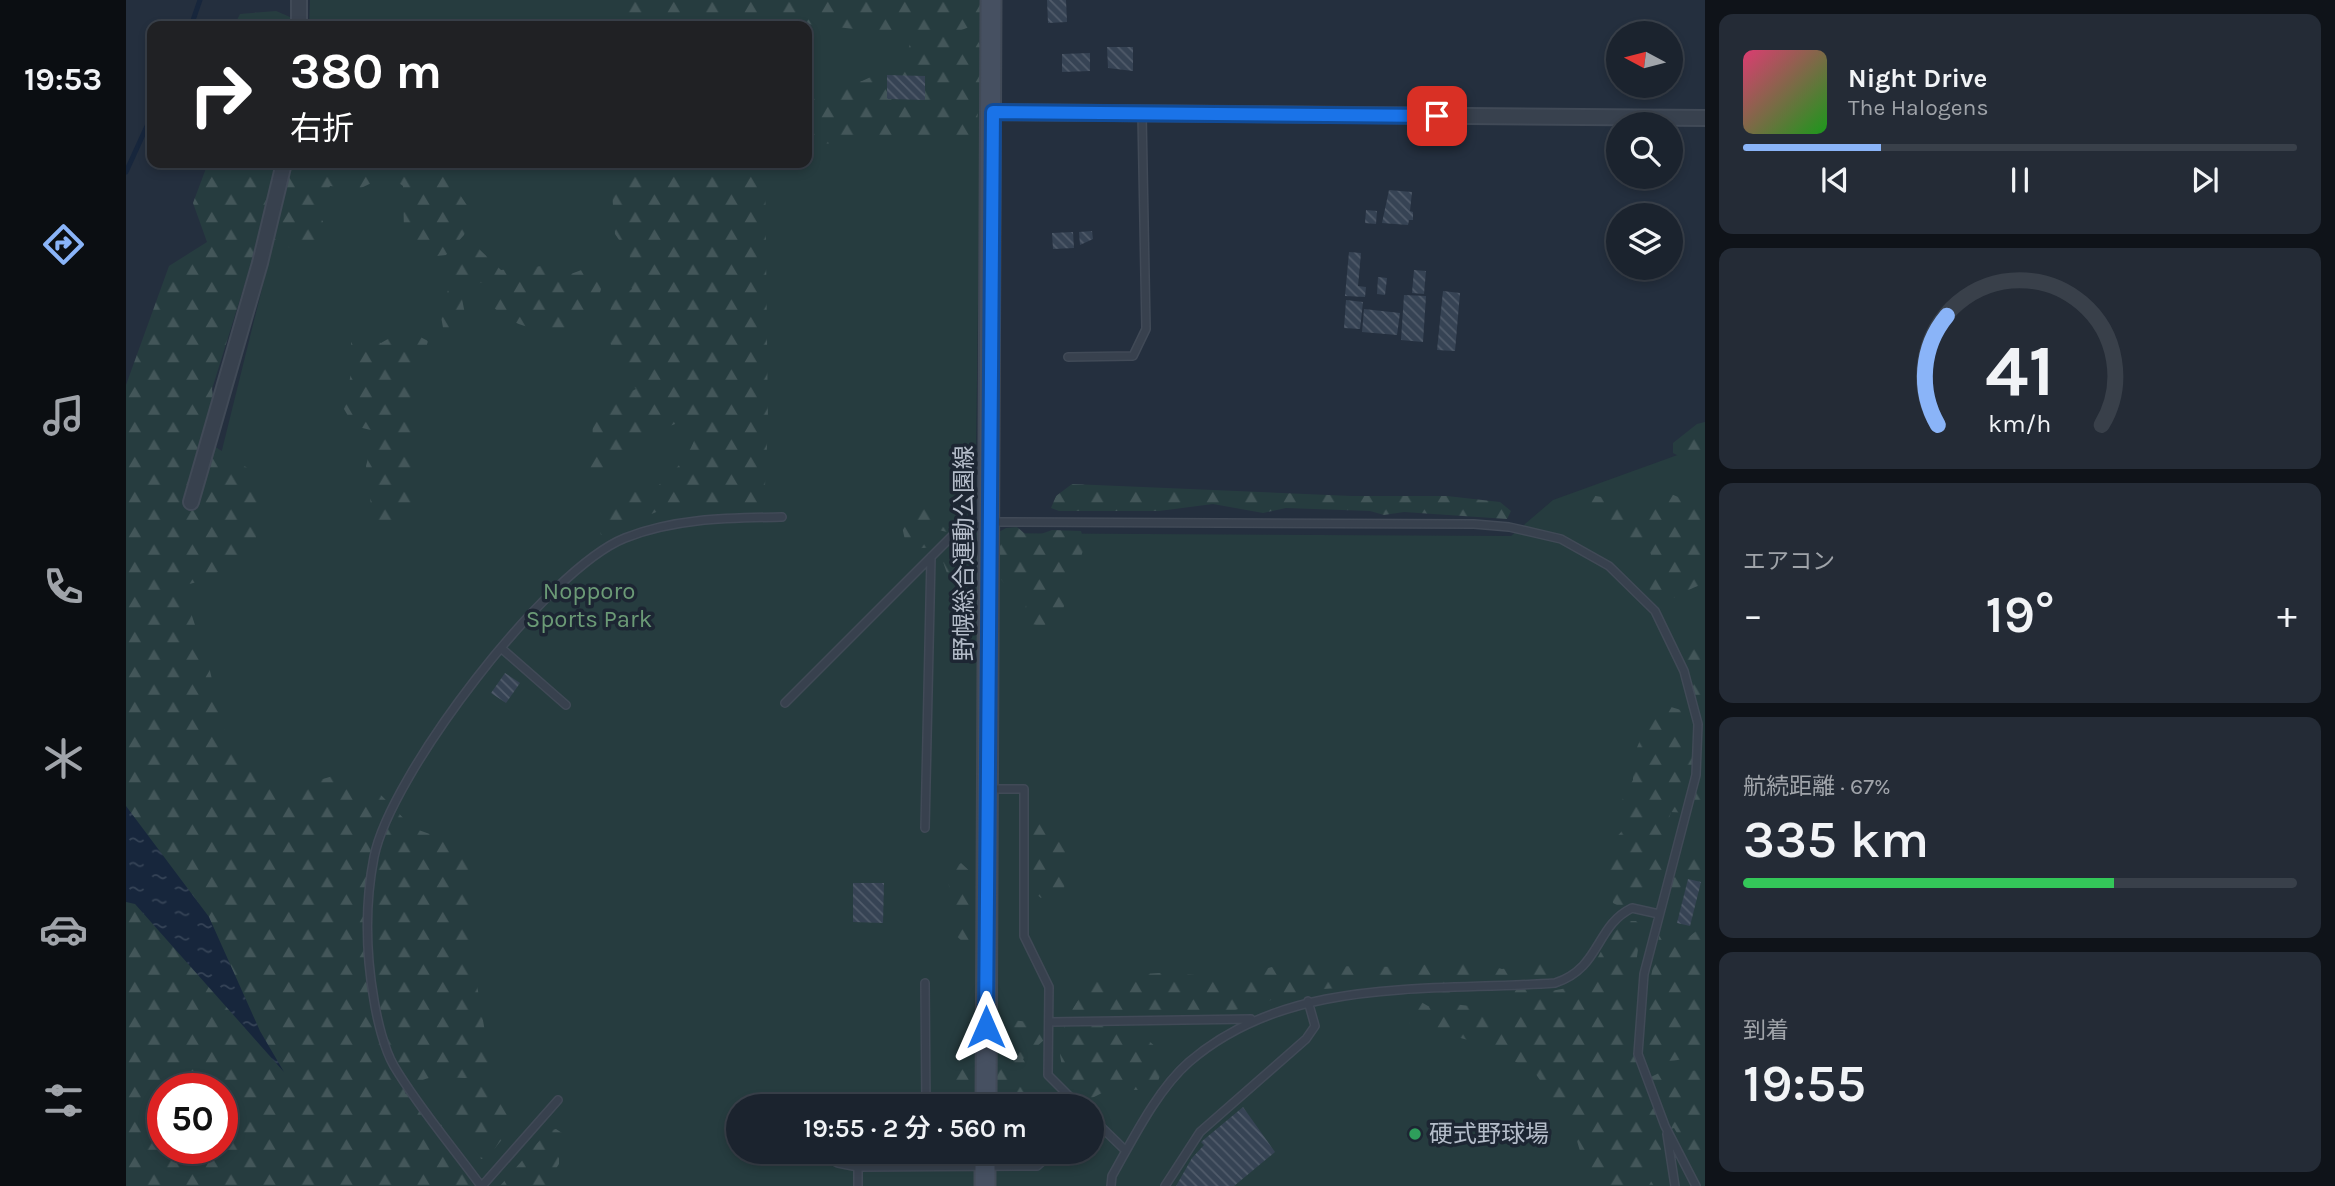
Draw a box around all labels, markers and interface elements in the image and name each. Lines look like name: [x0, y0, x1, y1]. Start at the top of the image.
north arrow: [1606, 21, 1684, 98]
map controls: [1606, 21, 1683, 280]
text: 380 m: [290, 43, 442, 100]
icon: right: [175, 49, 266, 140]
text: 19:53: [24, 61, 102, 98]
text: Night Drive: [1848, 63, 1987, 94]
pin: [1407, 86, 1467, 146]
text: The Halogens: [1848, 94, 1988, 121]
icon: arrive: [1418, 97, 1456, 135]
text: 右折: [290, 110, 354, 147]
button: search: [1606, 112, 1683, 189]
icon: previous: [1816, 161, 1854, 199]
icon: pause: [2001, 161, 2039, 199]
icon: next: [2186, 161, 2224, 199]
button: layers: [1606, 203, 1683, 280]
icon: directions: [39, 220, 88, 269]
text: 41: [1985, 328, 2055, 413]
icon: music: [39, 391, 88, 440]
text: km/h: [1988, 408, 2052, 437]
street label: 野幌総合運動公園線: [950, 445, 978, 661]
text: エアコン: [1743, 548, 1835, 575]
icon: phone: [39, 562, 88, 611]
park label: Nopporo Sports Park: [526, 577, 652, 633]
text: 19°: [1986, 584, 2054, 645]
text: −: [1743, 593, 1763, 638]
text: +: [2277, 593, 2297, 638]
icon: climate: [39, 734, 88, 783]
text: 航続距離 · 67%: [1743, 773, 1891, 800]
text: 335 km: [1743, 809, 1929, 870]
icon: car: [39, 905, 88, 954]
position arrow: [949, 990, 1023, 1064]
text: 到着: [1743, 1017, 1789, 1044]
text: 19:55: [1743, 1053, 1866, 1114]
speed limit sign: 50: [147, 1073, 238, 1164]
icon: filters: [39, 1076, 88, 1125]
text: 19:55 · 2 分 · 560 m: [803, 1113, 1027, 1144]
place label: 硬式野球場: [1429, 1120, 1549, 1148]
marker: 硬式野球場: [1407, 1126, 1423, 1142]

